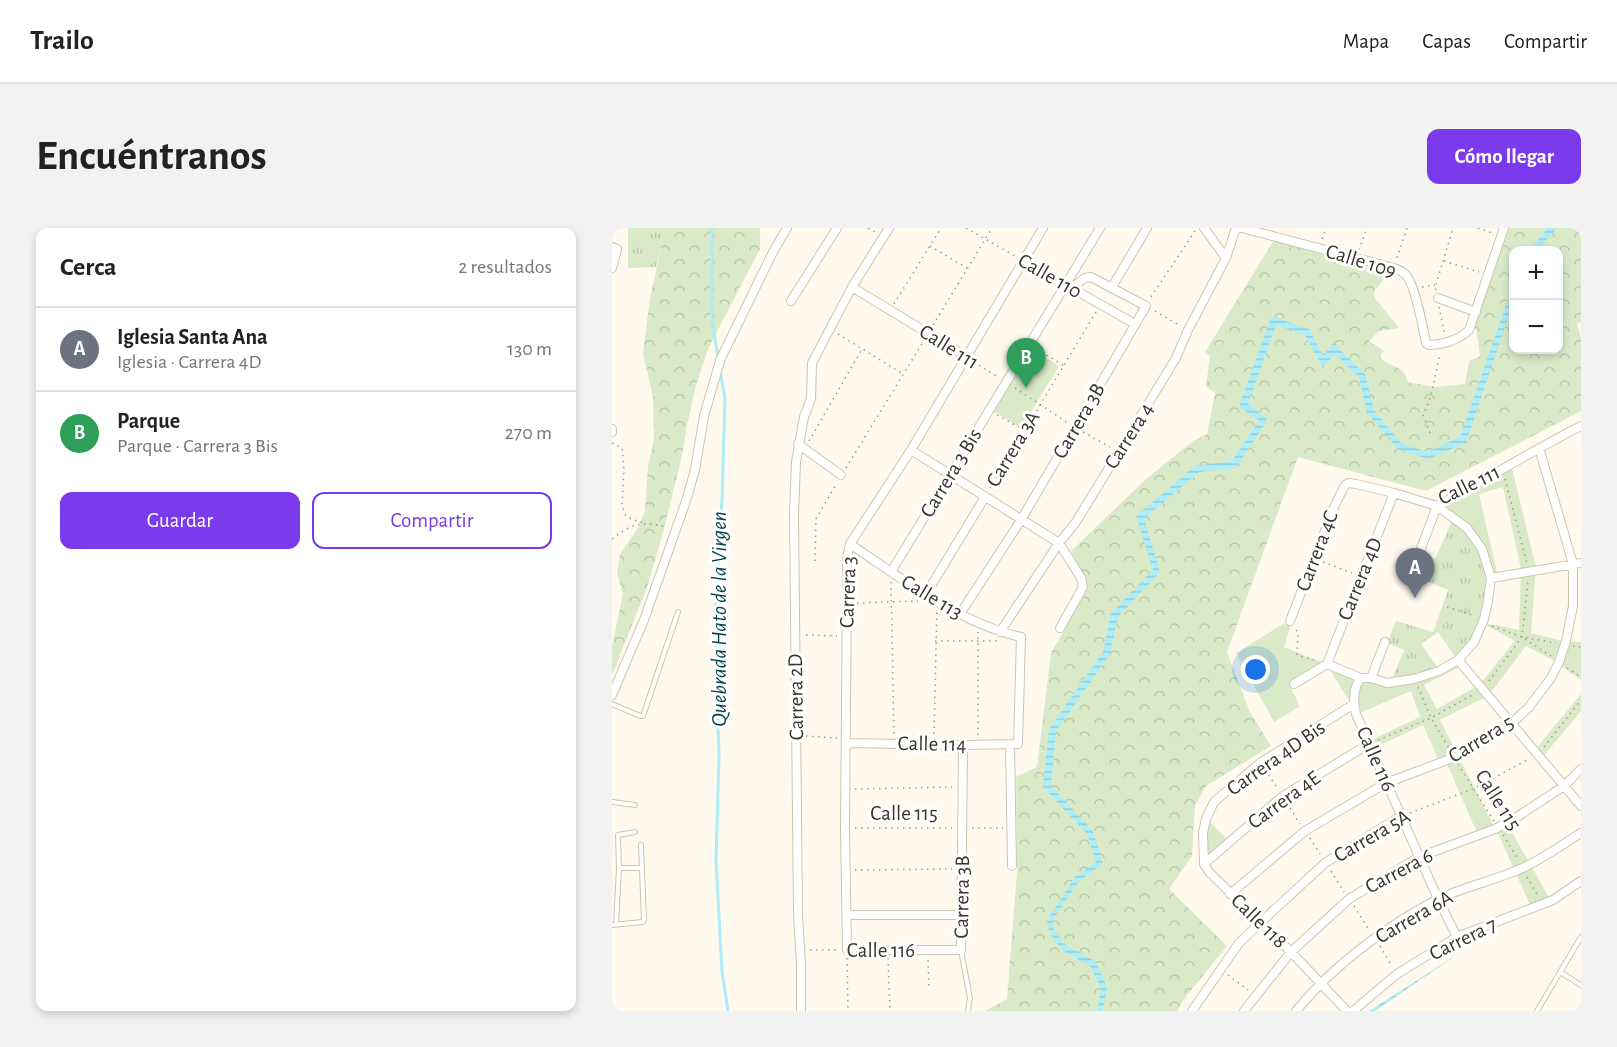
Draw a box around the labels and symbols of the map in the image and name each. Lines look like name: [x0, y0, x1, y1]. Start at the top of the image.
street label: Calle 109: [1323, 240, 1399, 282]
street label: Calle 110: [1015, 249, 1085, 303]
street label: Calle 111: [916, 321, 982, 373]
pin: B: [1006, 338, 1046, 388]
street label: Carrera 3B: [1049, 380, 1109, 462]
street label: Carrera 4: [1101, 399, 1157, 473]
street label: Carrera 3A: [982, 408, 1044, 490]
street label: Carrera 3 Bis: [916, 425, 986, 521]
street label: Calle 111: [1435, 461, 1503, 509]
street label: Carrera 4C: [1292, 508, 1342, 594]
water label: Quebrada Hato de la Virgen: [708, 511, 730, 727]
street label: Carrera 4D: [1334, 535, 1386, 623]
pin: A: [1396, 548, 1434, 598]
street label: Carrera 3: [836, 556, 860, 628]
street label: Calle 113: [898, 571, 966, 623]
street label: Carrera 2D: [785, 654, 807, 740]
your location: [1241, 655, 1270, 684]
street label: Carrera 5: [1445, 711, 1517, 767]
street label: Carrera 4D Bis: [1223, 717, 1329, 799]
street label: Calle 116: [1352, 723, 1400, 795]
street label: Calle 114: [897, 733, 967, 755]
street label: Calle 115: [1471, 766, 1525, 834]
street label: Carrera 4E: [1244, 767, 1324, 833]
street label: Calle 115: [870, 803, 938, 824]
street label: Carrera 5A: [1330, 806, 1414, 866]
street label: Carrera 6: [1362, 845, 1436, 897]
street label: Carrera 3B: [951, 855, 973, 939]
street label: Carrera 6A: [1372, 887, 1456, 947]
street label: Calle 118: [1227, 890, 1291, 952]
street label: Carrera 7: [1426, 914, 1500, 964]
street label: Calle 116: [847, 940, 915, 961]

